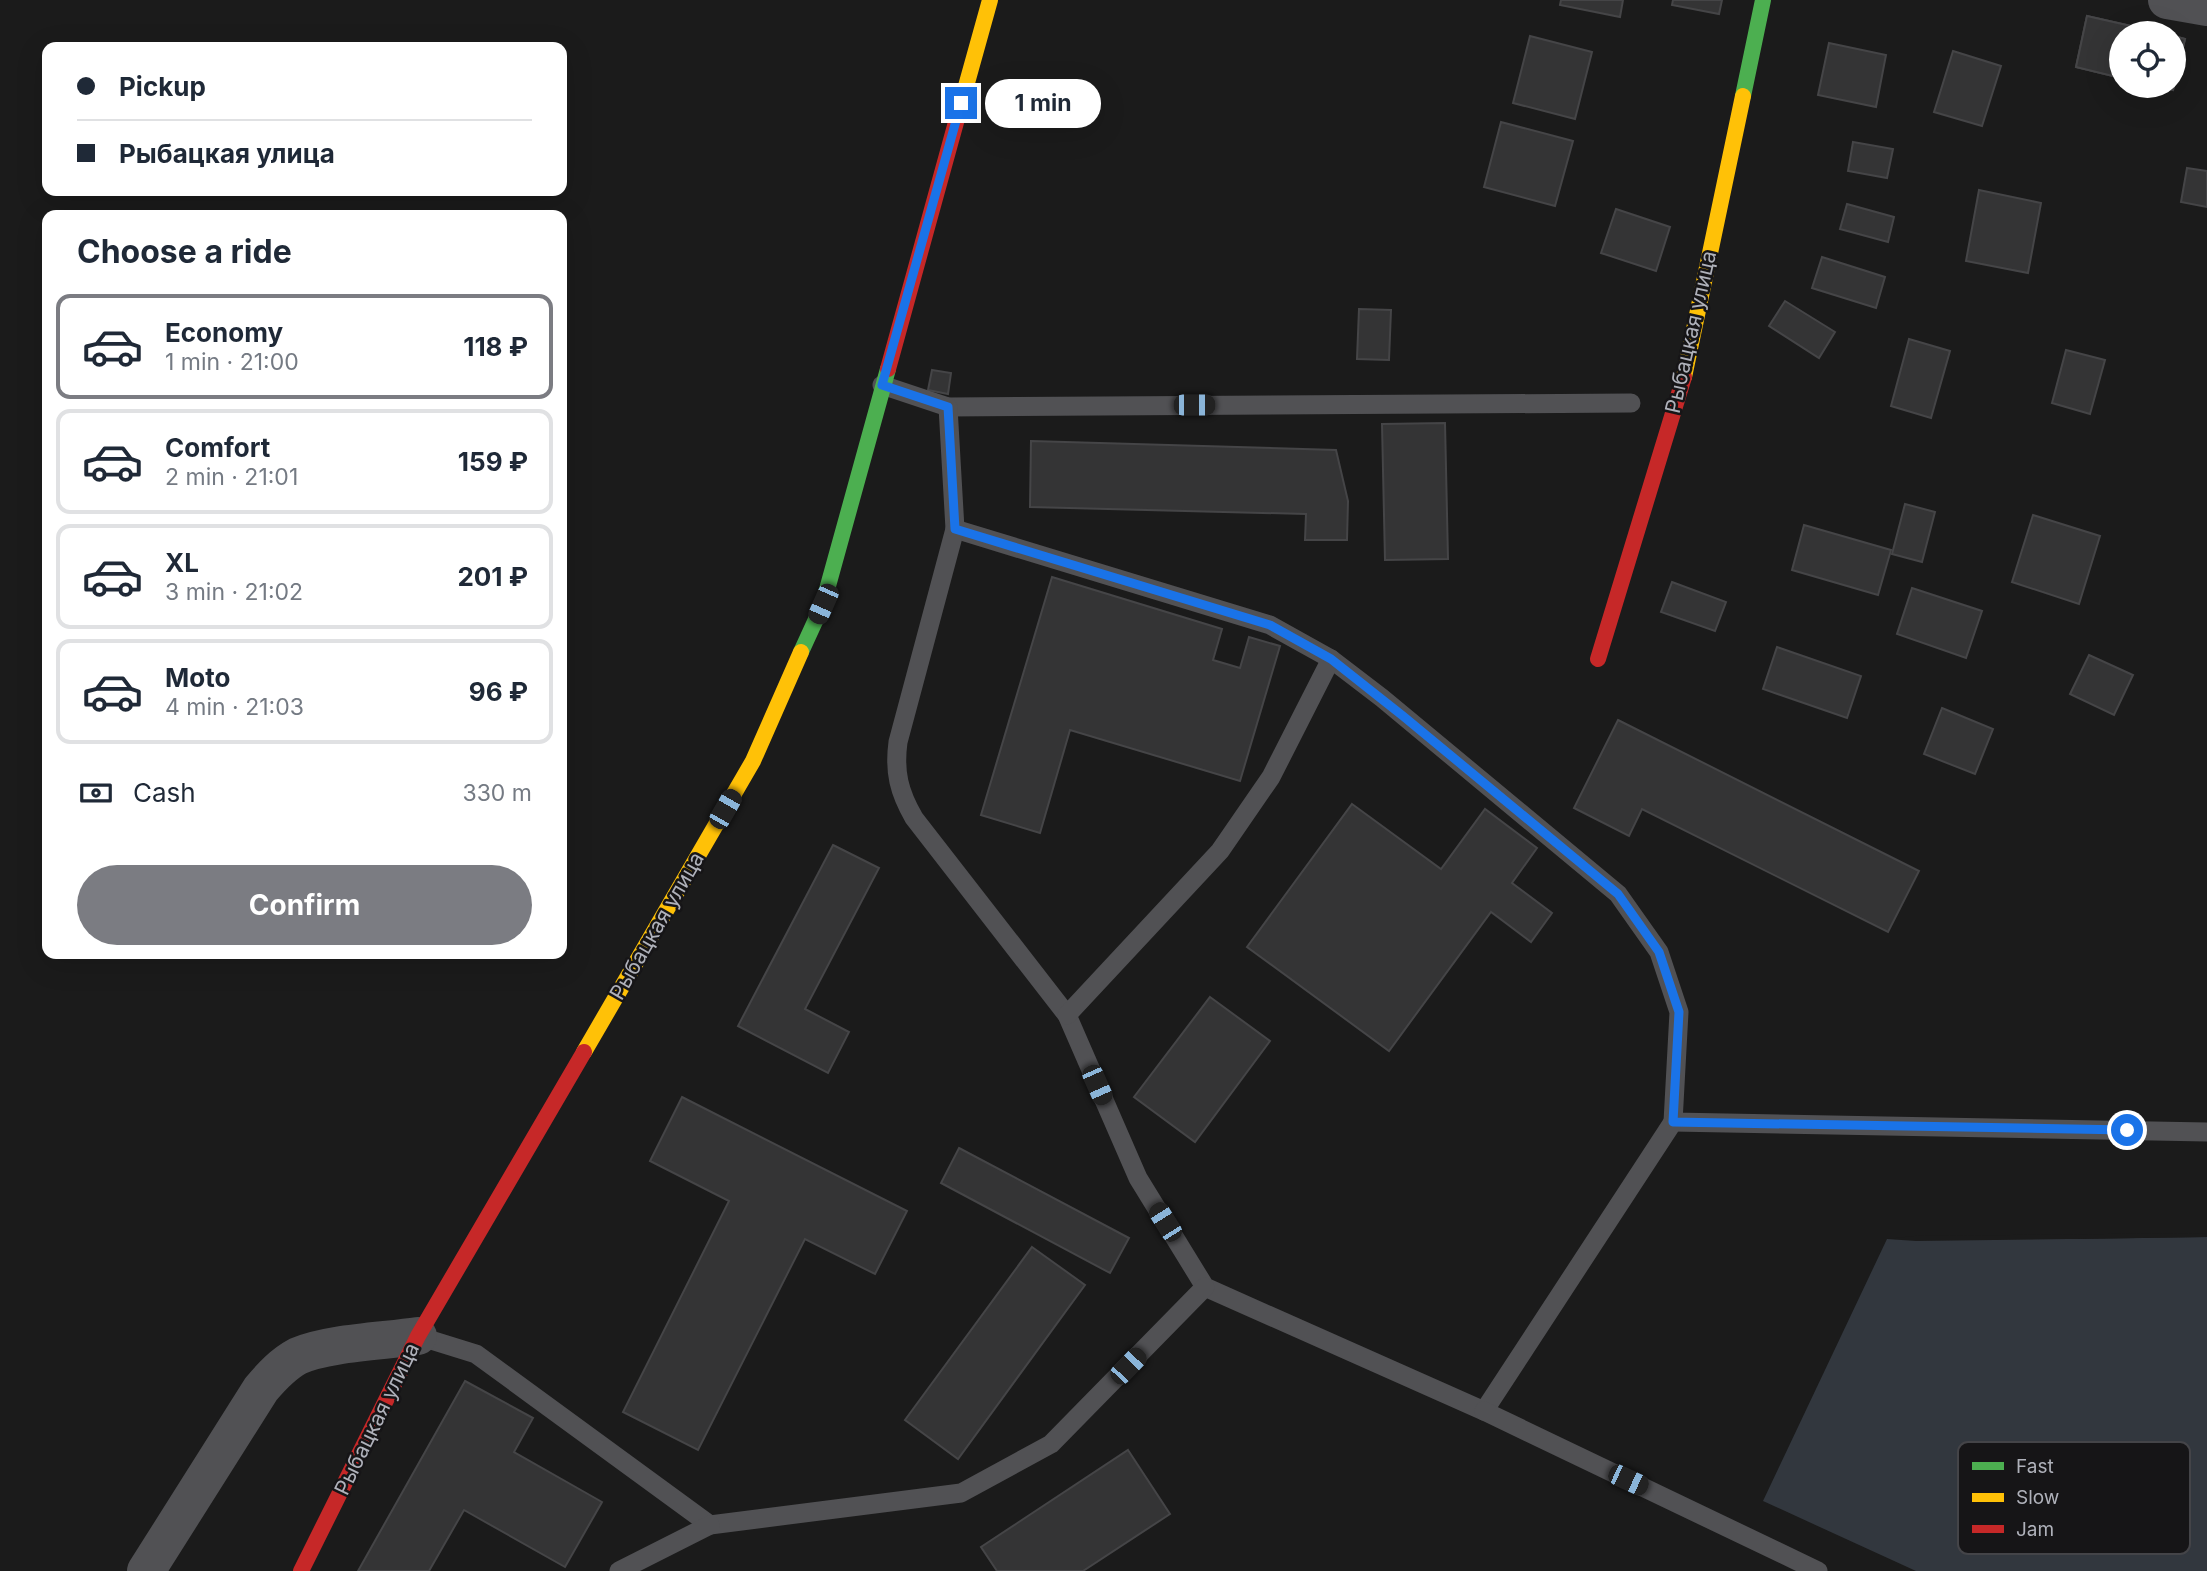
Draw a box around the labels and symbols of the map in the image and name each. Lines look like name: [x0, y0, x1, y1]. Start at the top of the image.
callout: 1 min: [986, 78, 1101, 128]
route end: [945, 87, 977, 119]
street label: Рыбацкая улица: [1660, 248, 1721, 416]
car: [1174, 395, 1216, 416]
car: [805, 581, 842, 627]
car: [706, 786, 745, 832]
street label: Рыбацкая улица: [604, 848, 709, 1004]
car: [1079, 1062, 1116, 1108]
route start: [2111, 1114, 2143, 1146]
car: [1145, 1199, 1186, 1245]
street label: Рыбацкая улица: [329, 1339, 424, 1499]
car: [1106, 1344, 1151, 1388]
legend: [1958, 1442, 2190, 1554]
text: Fast: [2016, 1455, 2054, 1478]
car: [1605, 1462, 1652, 1498]
text: Slow: [2016, 1486, 2059, 1509]
text: Jam: [2016, 1518, 2054, 1541]

